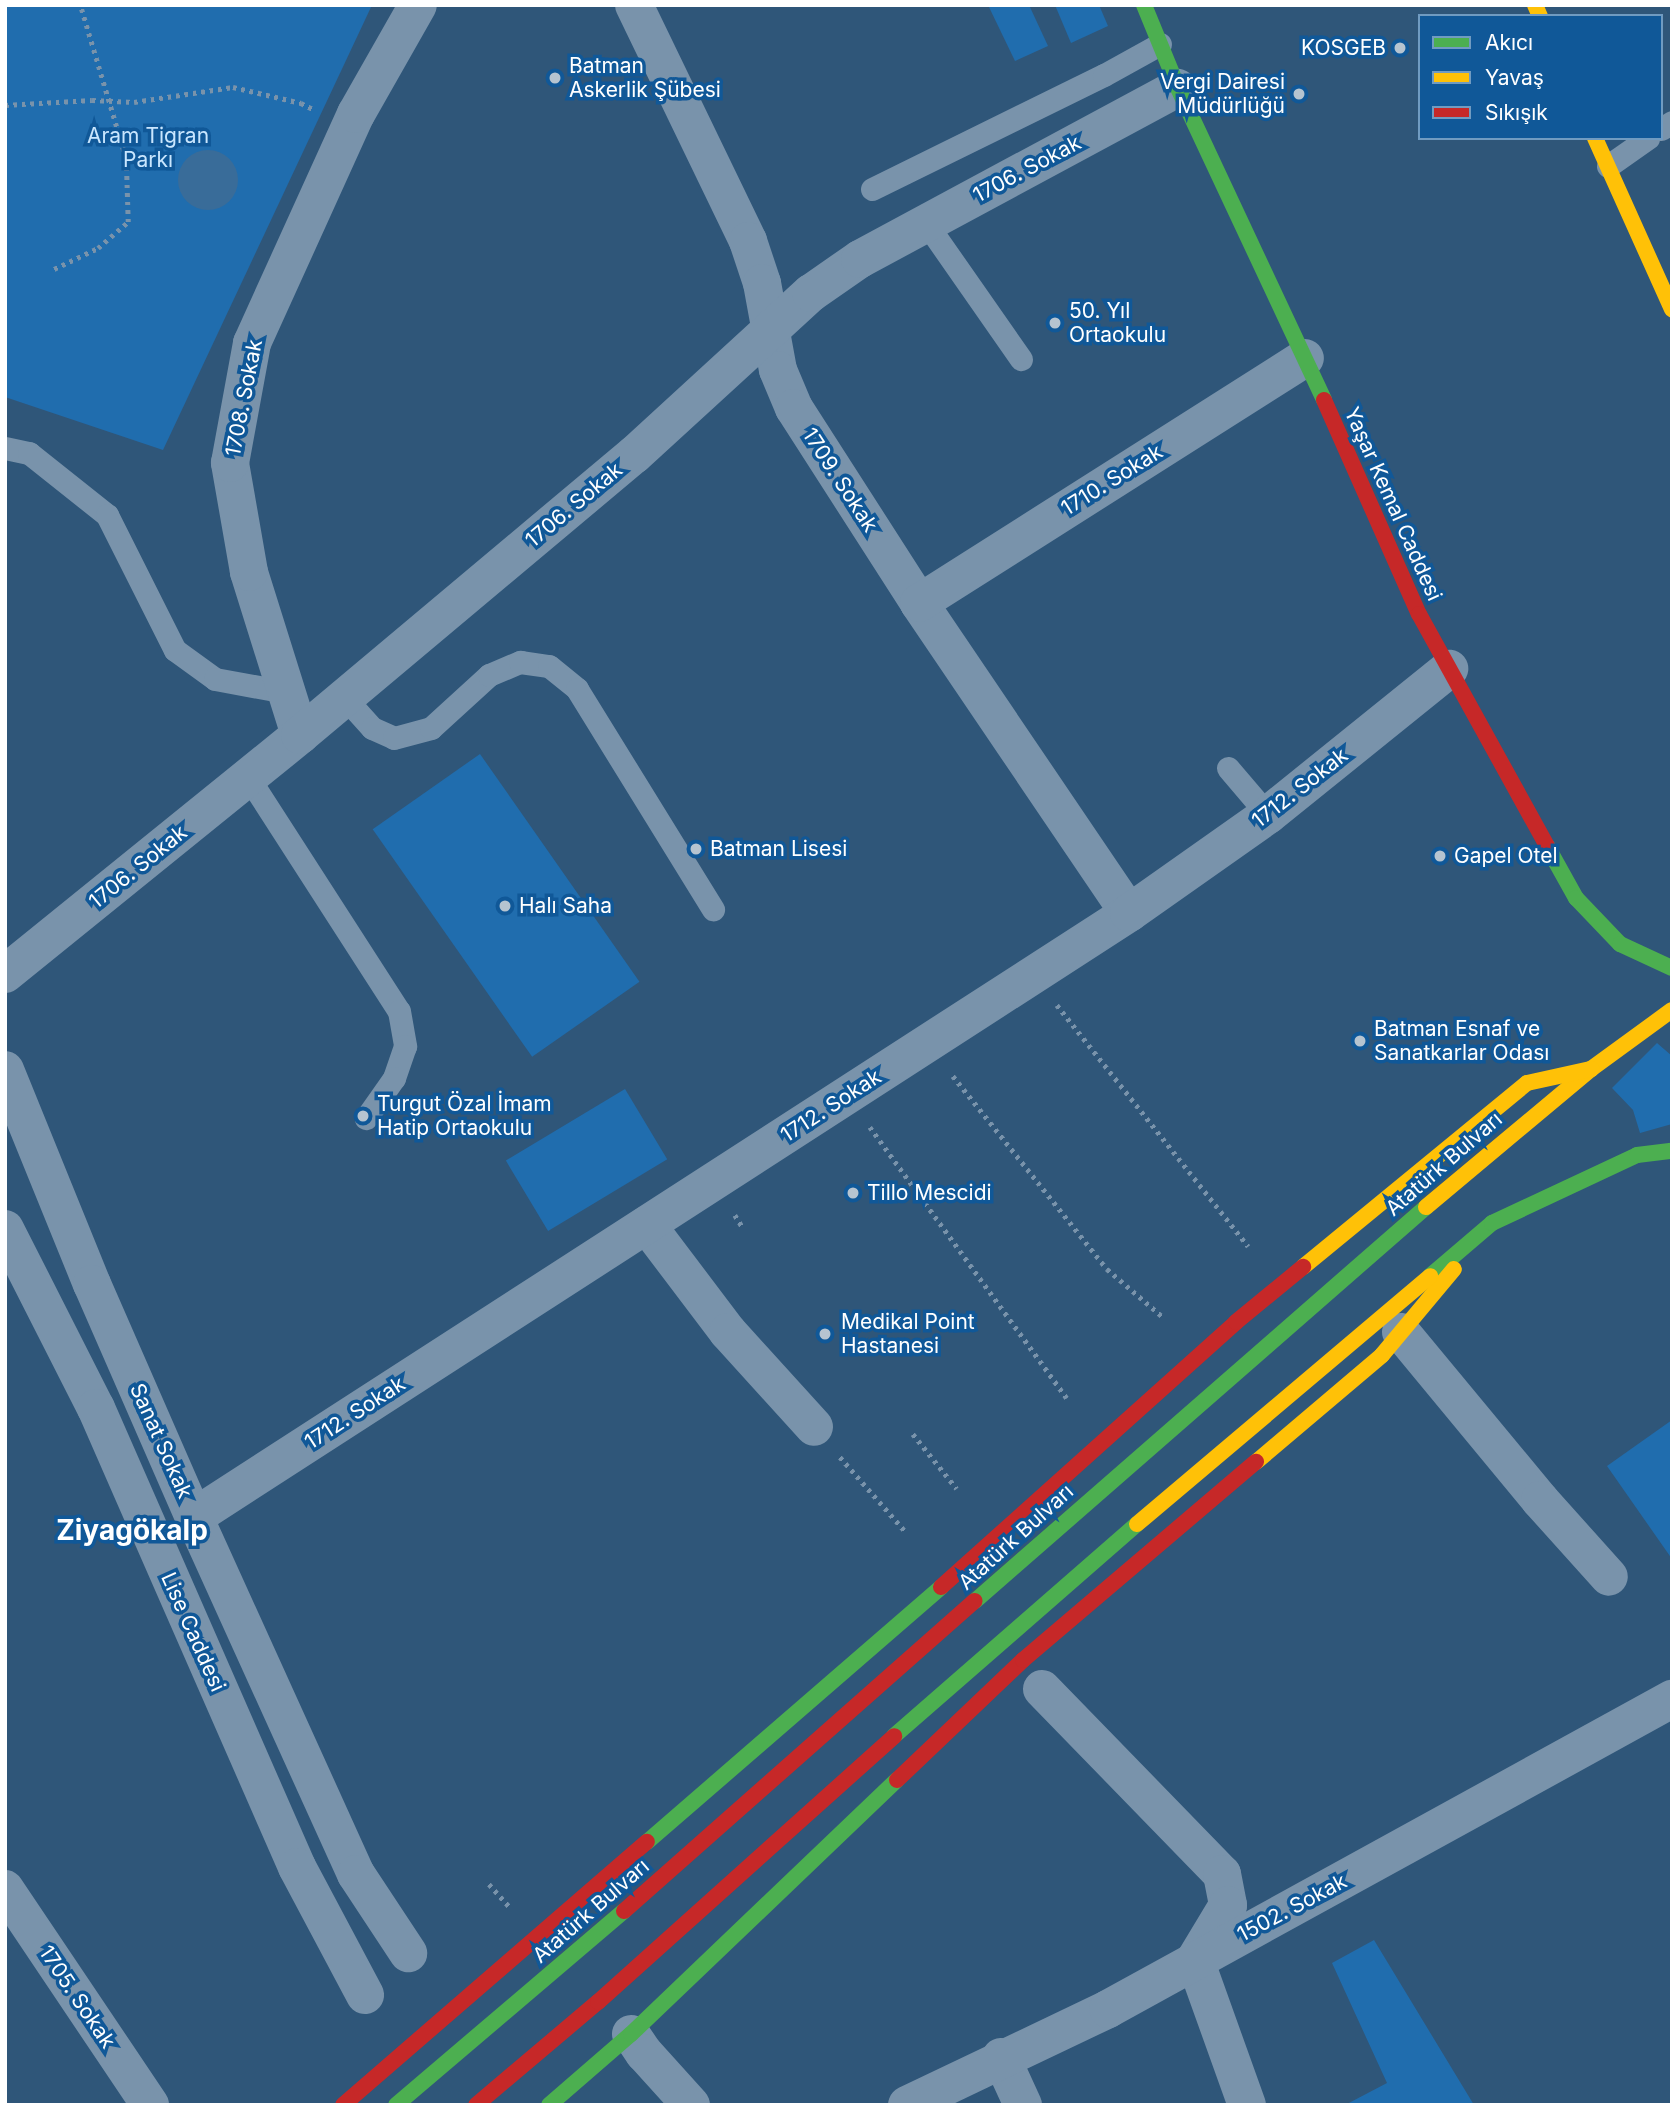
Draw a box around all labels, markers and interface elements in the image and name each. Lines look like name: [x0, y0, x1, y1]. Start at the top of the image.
legend: [1418, 14, 1663, 140]
text: Akıcı: [1485, 30, 1533, 55]
place label: KOSGEB: [1301, 35, 1386, 61]
marker: KOSGEB: [1392, 40, 1408, 56]
place label: Batman Askerlik Şübesi: [569, 53, 721, 103]
text: Yavaş: [1485, 65, 1544, 90]
place label: Vergi Dairesi Müdürlüğü: [1160, 69, 1285, 119]
marker: Batman Askerlik Şübesi: [547, 70, 563, 86]
marker: Vergi Dairesi Müdürlüğü: [1291, 86, 1307, 102]
text: Sıkışık: [1485, 100, 1548, 125]
park label: Aram Tigran Parkı: [87, 123, 209, 173]
street label: 1706. Sokak: [969, 130, 1085, 208]
place label: 50. Yıl Ortaokulu: [1069, 298, 1166, 348]
marker: 50. Yıl Ortaokulu: [1047, 315, 1063, 331]
street label: 1708. Sokak: [220, 337, 268, 459]
street label: Yaşar Kemal Caddesi: [1339, 403, 1447, 605]
street label: 1709. Sokak: [797, 423, 883, 537]
street label: 1710. Sokak: [1057, 439, 1167, 521]
street label: 1706. Sokak: [521, 457, 627, 553]
street label: 1712. Sokak: [1247, 743, 1353, 833]
street label: 1706. Sokak: [84, 820, 192, 914]
place label: Batman Lisesi: [710, 836, 847, 862]
marker: Batman Lisesi: [688, 841, 704, 857]
place label: Gapel Otel: [1454, 843, 1558, 869]
marker: Gapel Otel: [1432, 848, 1448, 864]
place label: Halı Saha: [519, 893, 612, 919]
marker: Halı Saha: [497, 898, 513, 914]
place label: Batman Esnaf ve Sanatkarlar Odası: [1374, 1016, 1549, 1066]
marker: Batman Esnaf ve Sanatkarlar Odası: [1352, 1033, 1368, 1049]
street label: 1712. Sokak: [776, 1064, 886, 1148]
place label: Turgut Özal İmam Hatip Ortaokulu: [377, 1091, 552, 1141]
street label: Atatürk Bulvarı: [1381, 1107, 1507, 1221]
marker: Turgut Özal İmam Hatip Ortaokulu: [355, 1108, 371, 1124]
place label: Tillo Mescidi: [867, 1180, 992, 1206]
marker: Tillo Mescidi: [845, 1185, 861, 1201]
place label: Medikal Point Hastanesi: [841, 1309, 975, 1359]
marker: Medikal Point Hastanesi: [815, 1324, 835, 1344]
street label: 1712. Sokak: [300, 1371, 410, 1455]
street label: Sanat Sokak: [124, 1380, 198, 1502]
street label: Atatürk Bulvarı: [953, 1479, 1079, 1595]
district label: Ziyagökalp: [56, 1513, 208, 1547]
street label: Lise Caddesi: [156, 1569, 230, 1695]
street label: Atatürk Bulvarı: [528, 1854, 654, 1968]
street label: 1502. Sokak: [1233, 1869, 1351, 1947]
street label: 1705. Sokak: [33, 1941, 121, 2053]

